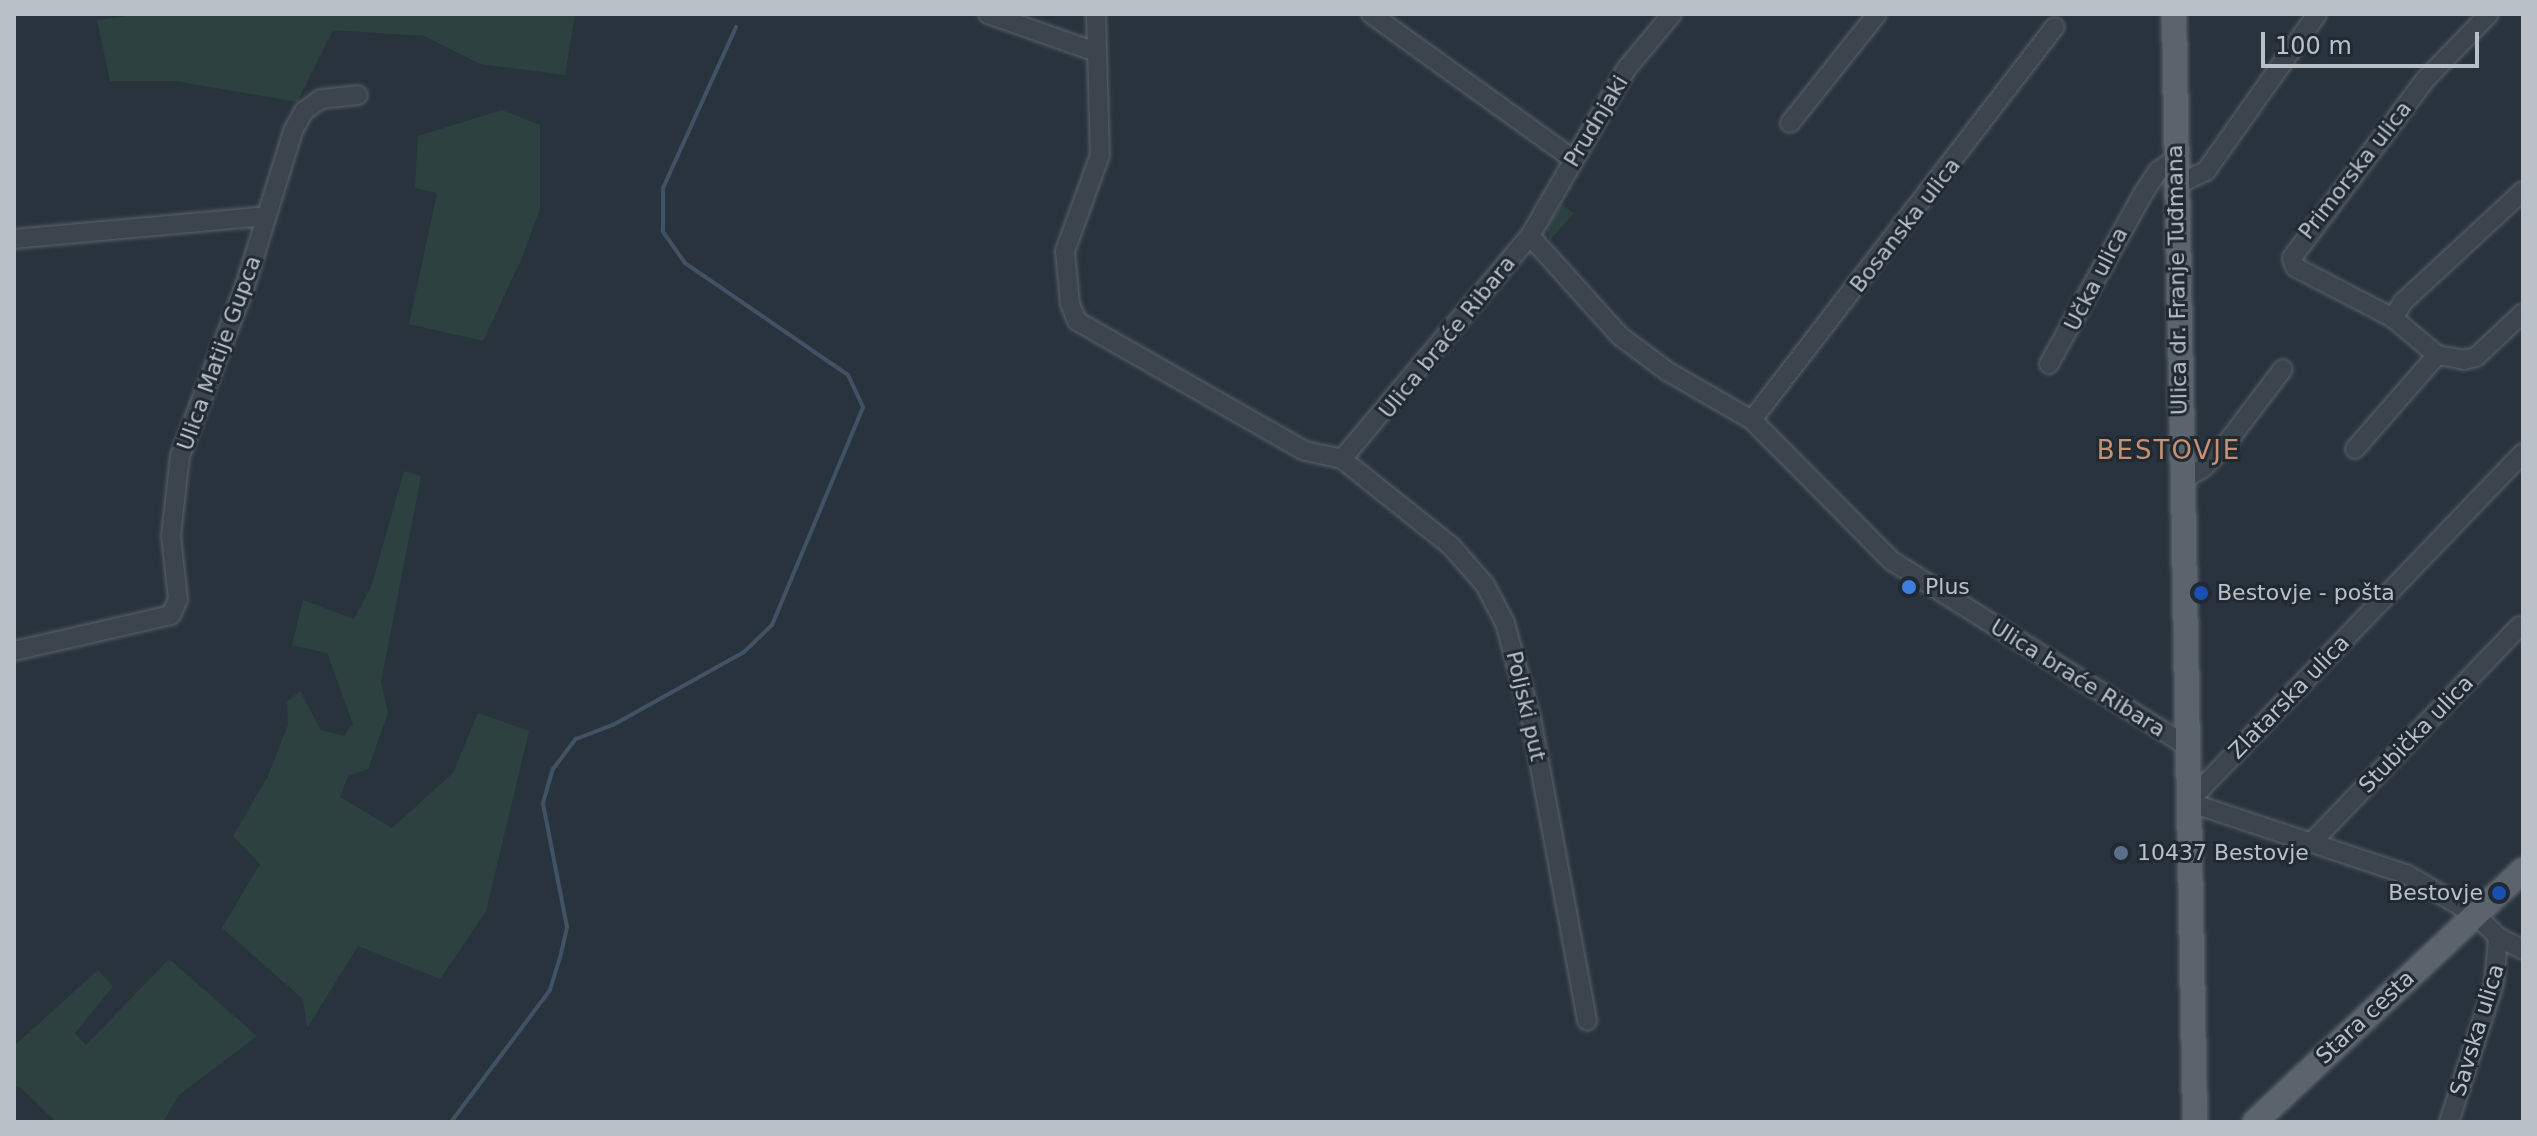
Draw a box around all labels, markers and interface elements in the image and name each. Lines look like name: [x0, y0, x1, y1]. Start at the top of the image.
scale bar: [2265, 16, 2483, 66]
text: 100 m: [2275, 32, 2352, 60]
street label: Prudnjaki: [1558, 70, 1634, 172]
street label: Primorska ulica: [2293, 96, 2417, 244]
street label: Ulica dr. Franje Tuđmana: [2161, 145, 2193, 415]
street label: Bosanska ulica: [1844, 152, 1966, 298]
street label: Učka ulica: [2059, 223, 2133, 335]
street label: Ulica braće Ribara: [1373, 250, 1521, 424]
street label: Ulica Matije Gupca: [171, 252, 267, 454]
district label: BESTOVJE: [2097, 435, 2241, 467]
place label: Plus: [1925, 574, 1970, 600]
marker: Plus: [1900, 578, 1918, 596]
place label: Bestovje - pošta: [2217, 580, 2395, 606]
marker: Bestovje - pošta: [2192, 584, 2210, 602]
street label: Ulica braće Ribara: [1986, 613, 2170, 743]
street label: Zlatarska ulica: [2223, 630, 2355, 764]
street label: Poljski put: [1501, 648, 1551, 764]
street label: Stubička ulica: [2353, 670, 2479, 798]
place label: 10437 Bestovje: [2137, 840, 2309, 866]
marker: 10437 Bestovje: [2112, 844, 2130, 862]
place label: Bestovje: [2388, 880, 2483, 906]
marker: Bestovje: [2490, 884, 2508, 902]
street label: Savska ulica: [2444, 961, 2510, 1099]
street label: Stara cesta: [2310, 965, 2420, 1069]

